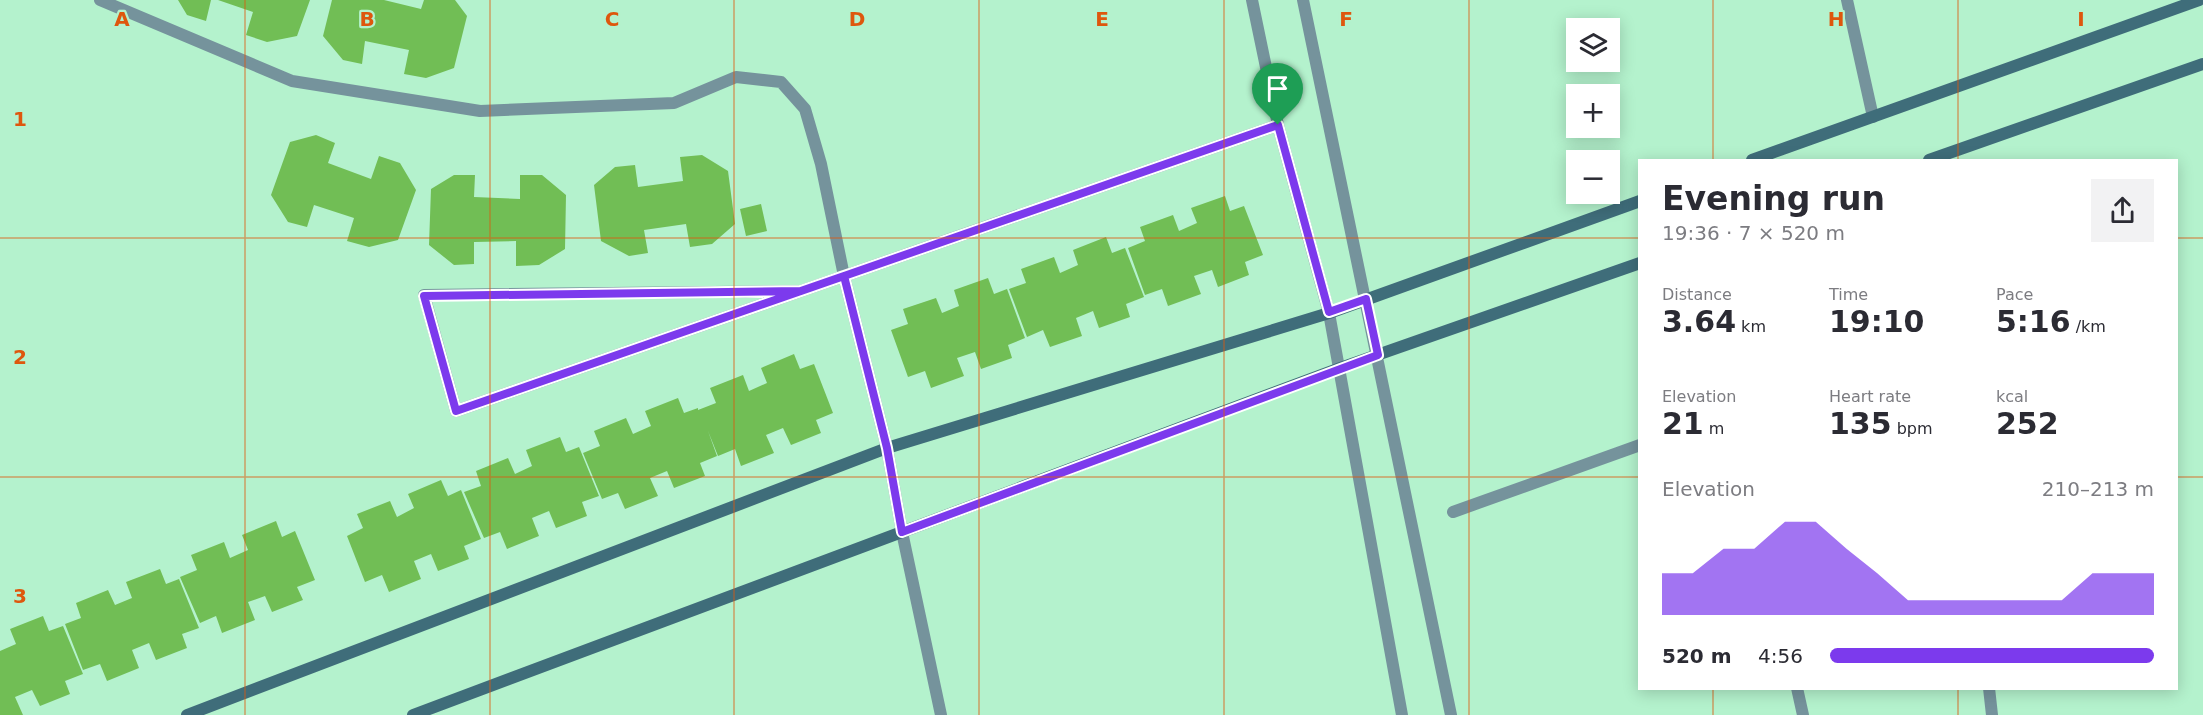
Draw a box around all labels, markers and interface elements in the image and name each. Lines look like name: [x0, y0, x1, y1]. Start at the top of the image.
text: A: [114, 7, 130, 31]
text: B: [359, 7, 375, 31]
text: C: [605, 7, 619, 31]
text: D: [849, 7, 865, 31]
text: E: [1095, 7, 1109, 31]
text: F: [1339, 7, 1353, 31]
text: H: [1828, 7, 1844, 31]
text: I: [2077, 7, 2085, 31]
map controls: [1566, 18, 1620, 204]
button: layers: [1566, 18, 1620, 72]
pin: [1252, 63, 1303, 125]
icon: arrive: [1261, 72, 1294, 105]
button: +: [1566, 84, 1620, 138]
text: 1: [13, 107, 27, 131]
button: −: [1566, 150, 1620, 204]
text: Evening run: [1662, 179, 1885, 218]
button: share: [2091, 179, 2154, 242]
text: 19:36 · 7 × 520 m: [1662, 221, 1845, 245]
text: Distance: [1662, 285, 1732, 304]
text: Time: [1829, 285, 1868, 304]
text: Pace: [1996, 285, 2033, 304]
text: 3.64: [1662, 304, 1736, 339]
text: 19:10: [1829, 304, 1925, 339]
text: 5:16: [1996, 304, 2071, 339]
text: km: [1736, 317, 1766, 336]
text: /km: [2071, 317, 2106, 336]
text: 2: [13, 345, 27, 369]
text: Elevation: [1662, 387, 1736, 406]
text: Heart rate: [1829, 387, 1911, 406]
text: kcal: [1996, 387, 2028, 406]
text: 21: [1662, 406, 1704, 441]
text: 135: [1829, 406, 1892, 441]
text: 252: [1996, 406, 2059, 441]
text: m: [1704, 419, 1724, 438]
text: bpm: [1892, 419, 1933, 438]
text: Elevation: [1662, 477, 1755, 501]
text: 210–213 m: [2042, 477, 2154, 501]
text: 3: [13, 584, 27, 608]
text: 520 m: [1662, 644, 1732, 668]
text: 4:56: [1758, 644, 1803, 668]

